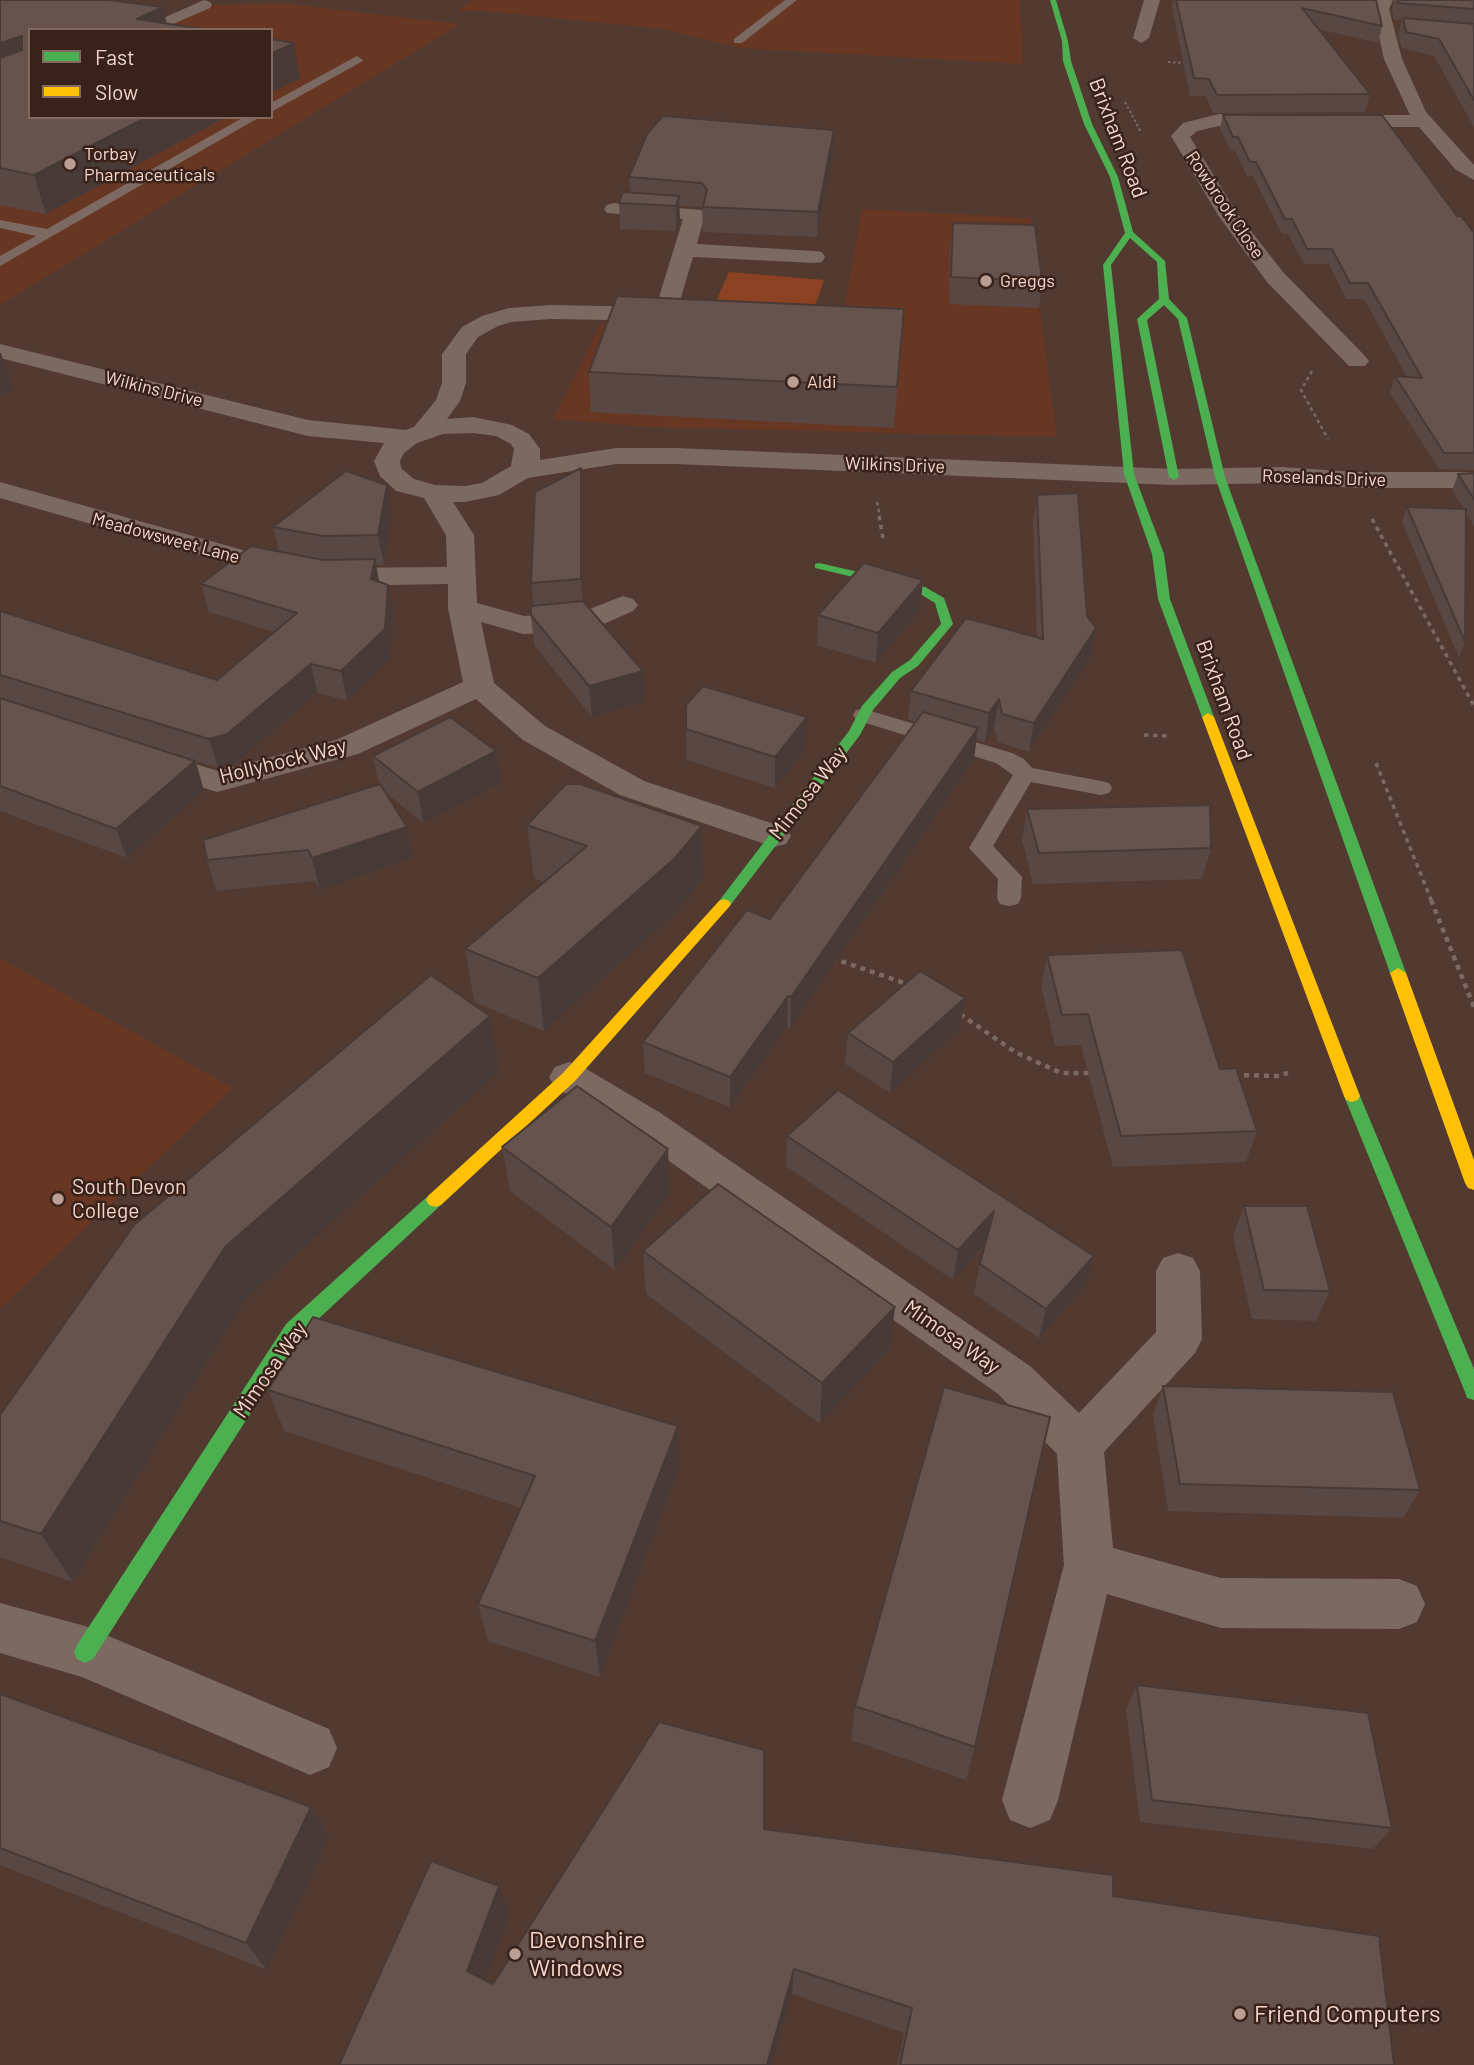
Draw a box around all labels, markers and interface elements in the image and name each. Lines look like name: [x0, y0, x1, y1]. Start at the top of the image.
legend: [28, 28, 273, 119]
text: Fast: [95, 44, 135, 69]
street label: Brixham Road: [1084, 75, 1152, 201]
text: Slow: [95, 79, 138, 104]
place label: Torbay Pharmaceuticals: [84, 143, 215, 186]
street label: Rowbrook Close: [1181, 147, 1269, 263]
marker: Torbay Pharmaceuticals: [62, 156, 78, 172]
place label: Greggs: [1000, 270, 1055, 292]
marker: Greggs: [978, 273, 994, 289]
street label: Wilkins Drive: [103, 366, 205, 412]
place label: Aldi: [807, 371, 836, 393]
marker: Aldi: [785, 374, 801, 390]
street label: Wilkins Drive: [845, 452, 945, 478]
street label: Roselands Drive: [1262, 465, 1386, 491]
street label: Meadowsweet Lane: [90, 508, 242, 568]
street label: Brixham Road: [1191, 636, 1257, 764]
street label: Hollyhock Way: [217, 733, 349, 789]
street label: Mimosa Way: [764, 741, 852, 845]
place label: South Devon College: [72, 1174, 186, 1224]
marker: South Devon College: [50, 1191, 66, 1207]
street label: Mimosa Way: [899, 1295, 1005, 1379]
street label: Mimosa Way: [228, 1317, 312, 1423]
place label: Devonshire Windows: [529, 1926, 645, 1982]
marker: Devonshire Windows: [507, 1946, 523, 1962]
place label: Friend Computers: [1254, 2000, 1441, 2028]
marker: Friend Computers: [1232, 2006, 1248, 2022]

